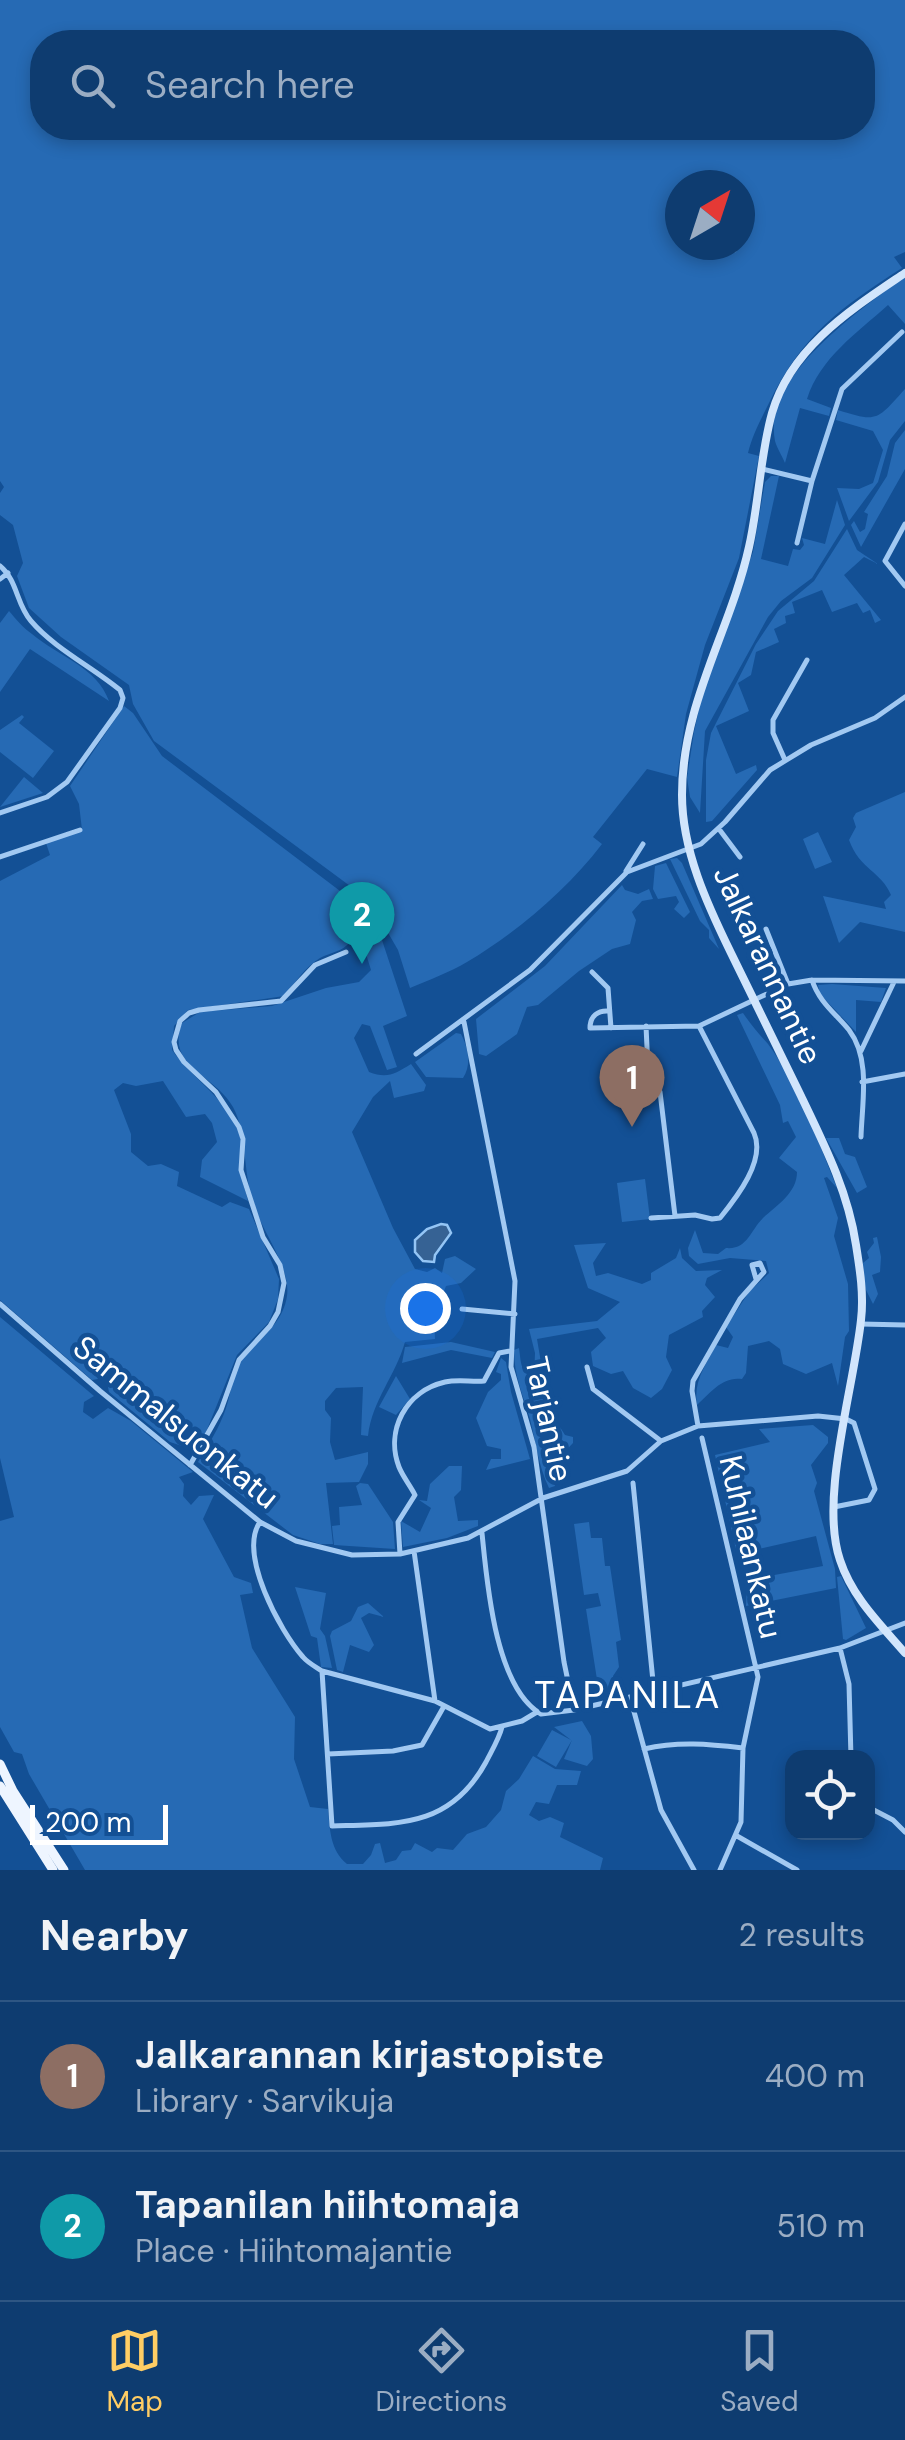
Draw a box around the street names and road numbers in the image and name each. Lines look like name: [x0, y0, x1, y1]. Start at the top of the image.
street label: Jalkarannantie: [704, 859, 832, 1071]
street label: Sammalsuonkatu: [64, 1326, 288, 1518]
street label: Tarjantie: [515, 1353, 583, 1485]
street label: Kuhilaankatu: [710, 1451, 792, 1643]

